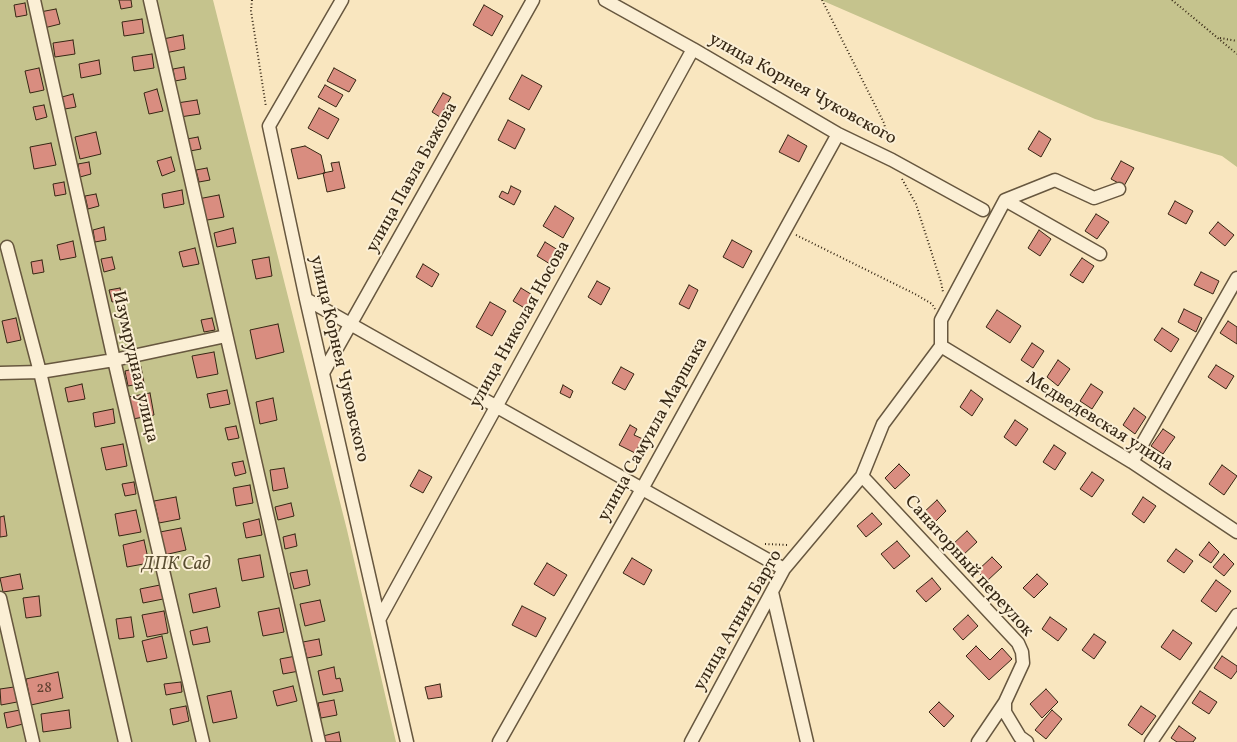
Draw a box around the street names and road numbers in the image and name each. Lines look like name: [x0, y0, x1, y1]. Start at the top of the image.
street label: улица Корнея Чуковского: [704, 29, 900, 151]
street label: улица Павла Бажова: [363, 99, 463, 257]
street label: улица Николая Носова: [466, 238, 576, 412]
street label: улица Корнея Чуковского: [304, 253, 372, 465]
street label: Изумрудная улица: [106, 289, 162, 445]
street label: улица Самуила Маршака: [594, 334, 714, 526]
street label: Медведевская улица: [1021, 369, 1177, 477]
street label: Санаторный переулок: [899, 492, 1037, 642]
street label: улица Агнии Барто: [690, 547, 788, 695]

